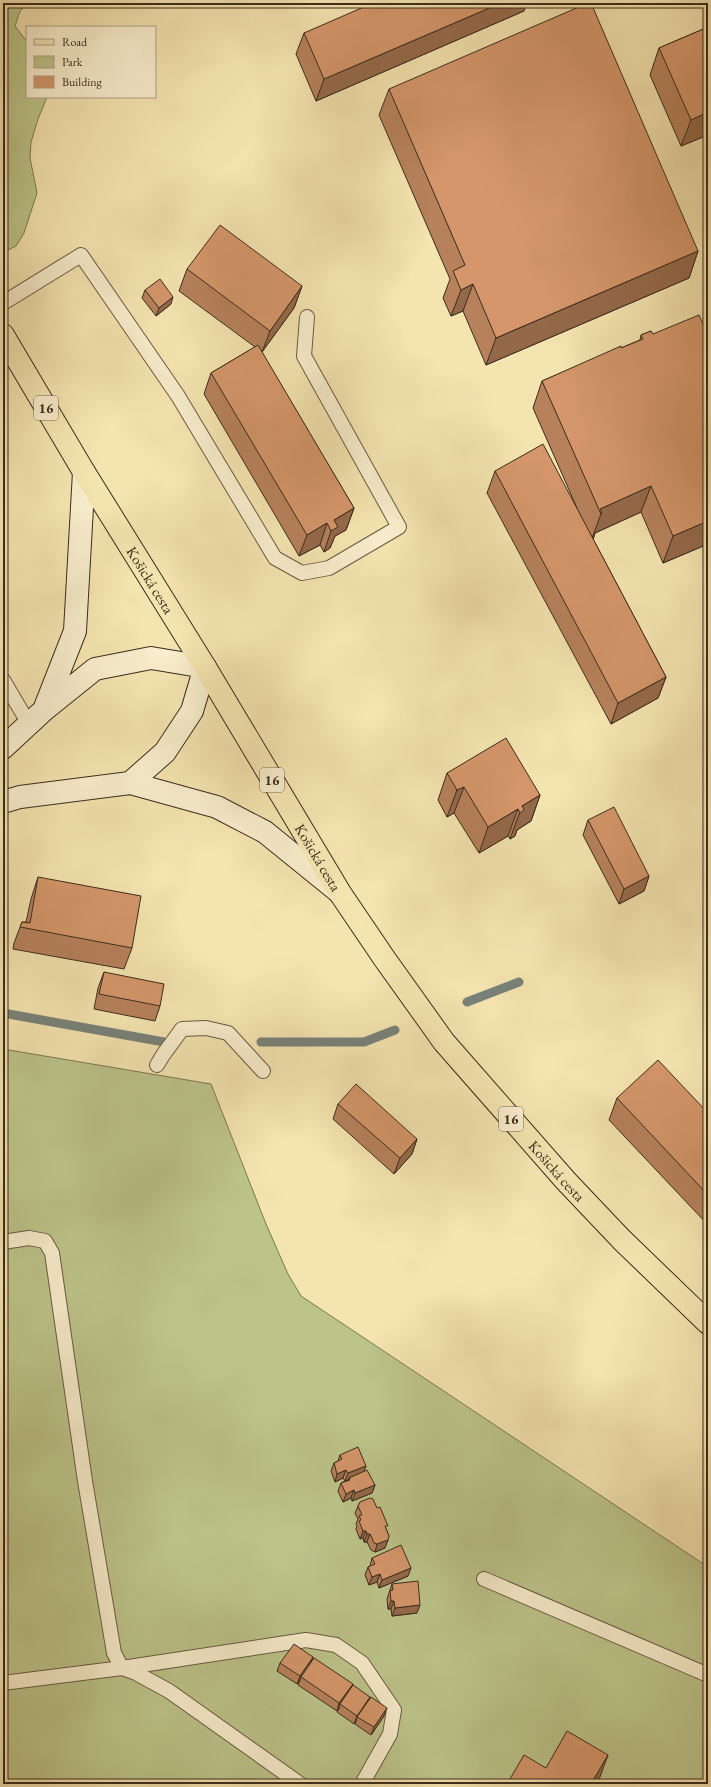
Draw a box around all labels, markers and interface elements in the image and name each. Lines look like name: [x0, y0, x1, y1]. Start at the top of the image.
legend: [26, 26, 156, 98]
text: Road: [62, 34, 88, 50]
text: Park: [62, 54, 83, 70]
text: Building: [62, 74, 103, 90]
road number: 16: [34, 396, 58, 420]
street label: Košická cesta: [123, 543, 179, 617]
road number: 16: [260, 768, 284, 792]
street label: Košická cesta: [291, 820, 346, 894]
road number: 16: [499, 1107, 523, 1131]
street label: Košická cesta: [525, 1136, 590, 1205]

